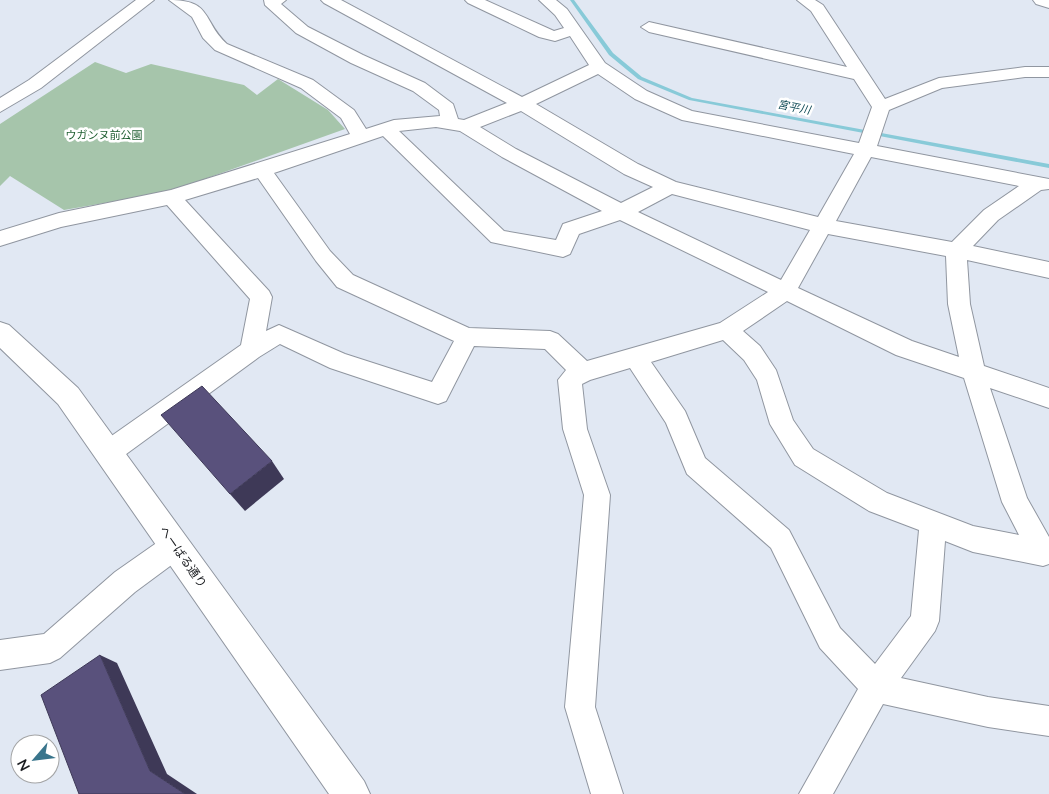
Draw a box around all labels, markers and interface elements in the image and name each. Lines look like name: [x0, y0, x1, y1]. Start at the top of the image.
water label: 宮平川: [777, 97, 813, 116]
park label: ウガンヌ前公園: [66, 128, 143, 141]
street label: へーばる通り: [157, 523, 210, 591]
north arrow: [10, 734, 60, 784]
text: N: [13, 757, 33, 774]

